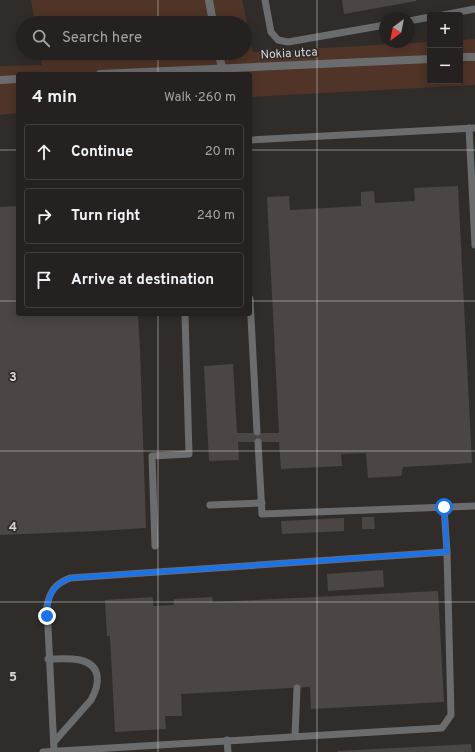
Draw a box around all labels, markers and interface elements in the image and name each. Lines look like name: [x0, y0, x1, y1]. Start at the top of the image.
north arrow: [379, 12, 415, 48]
map controls: [427, 12, 463, 84]
button: +: [427, 12, 463, 48]
search box: [16, 16, 252, 60]
icon: search: [30, 27, 52, 49]
text: Search here: [62, 29, 142, 48]
street label: Nokia utca: [260, 45, 318, 63]
button: −: [427, 48, 463, 84]
text: 4 min: [32, 87, 77, 109]
text: Walk · 260 m: [164, 90, 236, 106]
icon: ahead: [33, 141, 55, 163]
text: Continue: [71, 143, 133, 162]
text: 20 m: [205, 144, 235, 160]
icon: right: [33, 205, 55, 227]
text: Turn right: [71, 207, 140, 226]
text: 240 m: [197, 208, 235, 224]
icon: arrive: [33, 269, 55, 291]
text: Arrive at destination: [71, 271, 214, 290]
text: 3: [9, 370, 17, 386]
route start: [435, 498, 453, 516]
text: 4: [9, 520, 17, 536]
route end: [38, 607, 56, 625]
text: 5: [9, 670, 17, 686]

